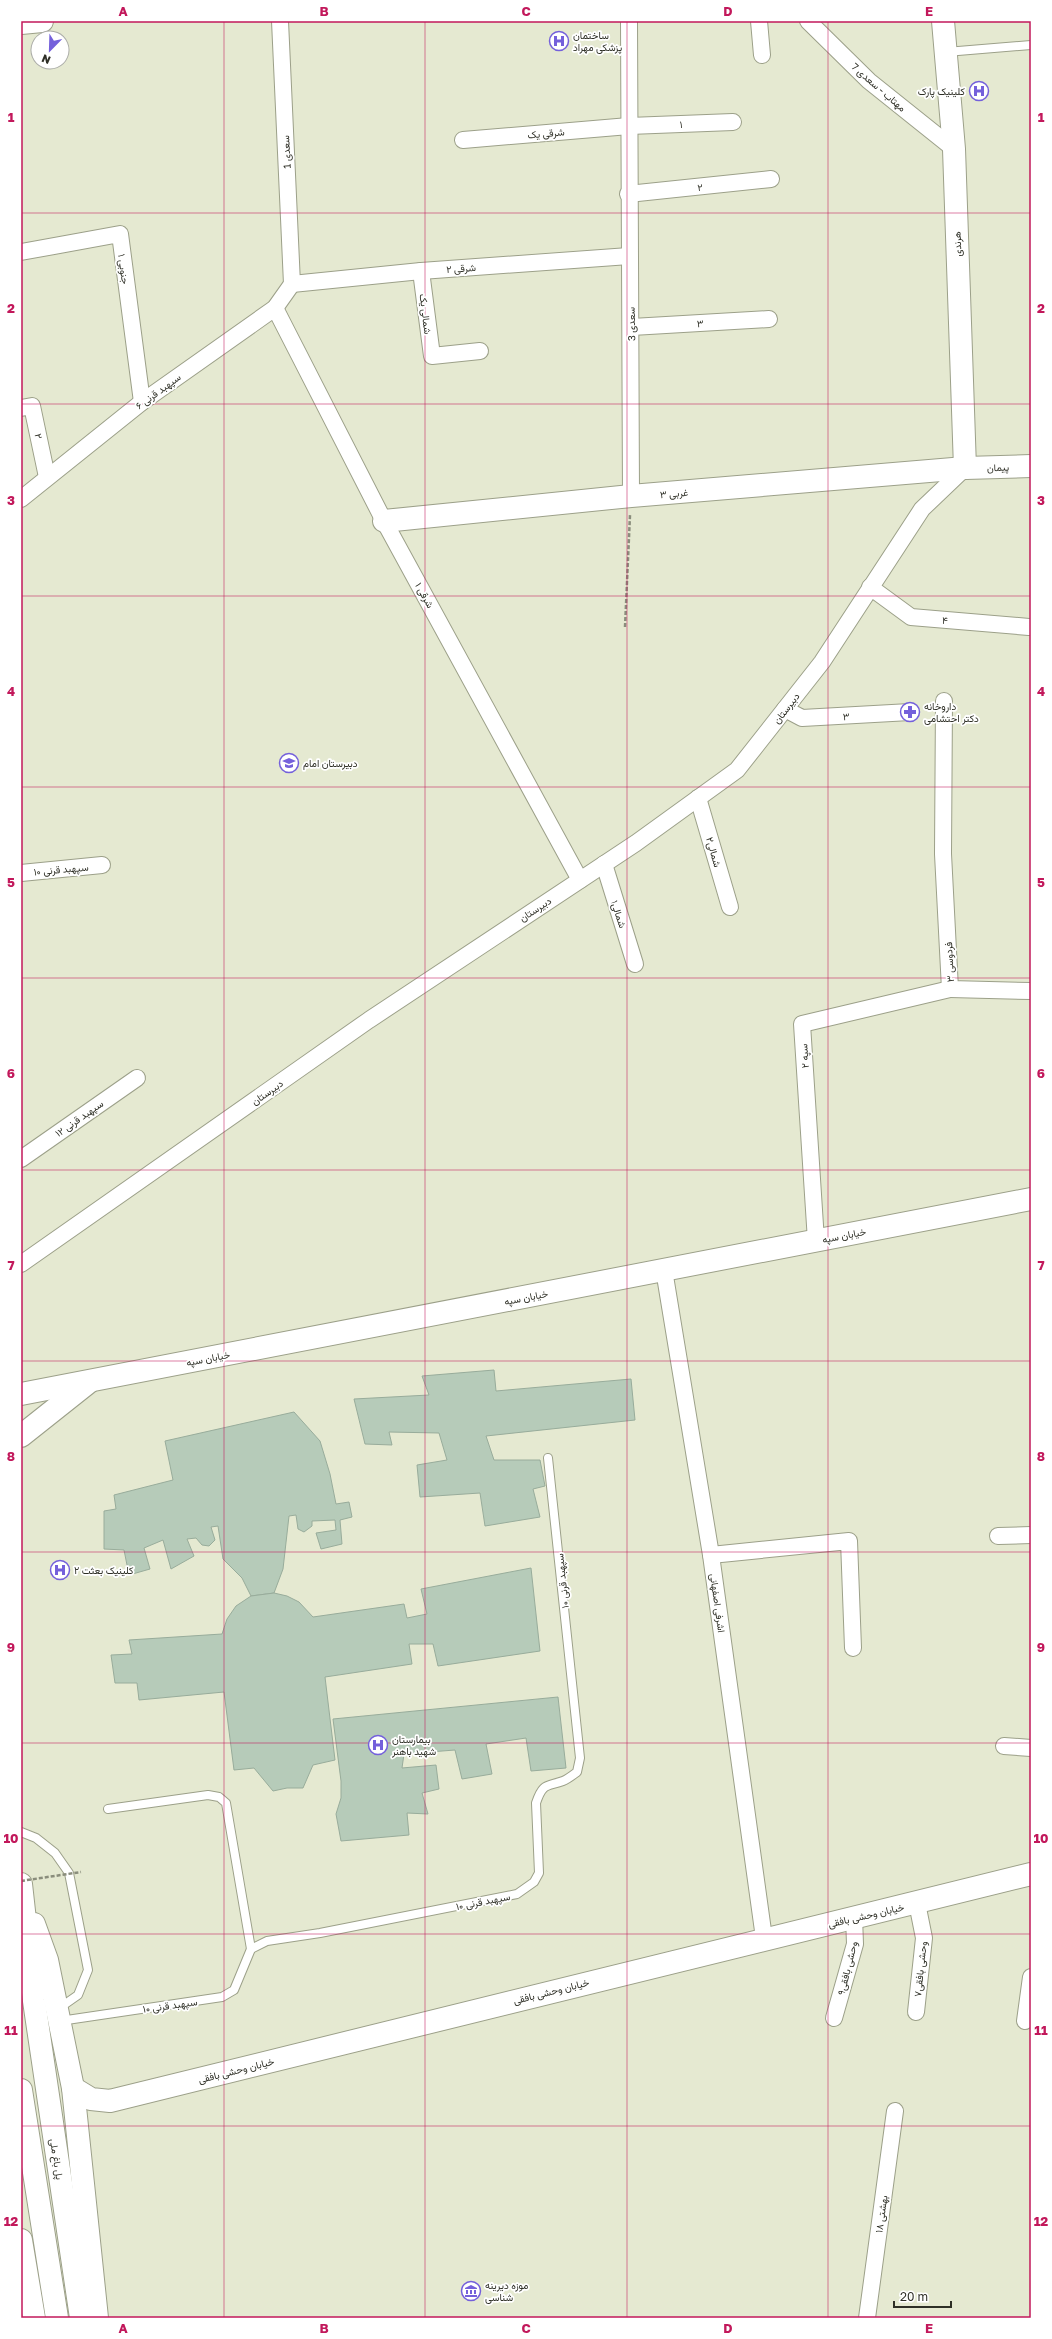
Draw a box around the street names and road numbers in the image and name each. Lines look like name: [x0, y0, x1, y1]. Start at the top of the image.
street label: مهتاب - سعدی 7: [849, 60, 909, 115]
street label: ۱: [679, 118, 683, 130]
street label: شرقی یک: [527, 125, 565, 142]
street label: سعدی 1: [279, 135, 294, 169]
street label: ۲: [697, 181, 703, 193]
street label: هرندی: [951, 231, 964, 257]
street label: ۱ جنوبی: [115, 253, 132, 285]
street label: شرقی ۲: [446, 261, 476, 276]
street label: شمالی یک: [417, 293, 434, 335]
street label: سعدی 3: [625, 307, 638, 341]
street label: ۳: [696, 317, 704, 329]
street label: سپهبد قرنی ۶: [133, 371, 184, 413]
street label: ۲: [33, 432, 45, 440]
street label: پیمان: [987, 461, 1009, 475]
street label: ۳ غربی: [659, 486, 689, 501]
street label: شرقی ۱: [412, 580, 437, 611]
street label: ۴: [942, 614, 949, 626]
street label: دبیرستان: [770, 690, 803, 726]
street label: ۳: [842, 710, 850, 722]
street label: شمالی۲: [703, 836, 724, 869]
street label: سپهبد قرنی ۱۰: [33, 861, 89, 879]
street label: دبیرستان: [517, 894, 554, 925]
street label: شمالی۱: [608, 899, 629, 930]
street label: فردوسی ۳: [942, 941, 957, 982]
street label: سپه ۲: [797, 1043, 813, 1069]
street label: دبیرستان: [249, 1077, 286, 1108]
street label: سپهبد قرنی ۱۲: [53, 1097, 107, 1141]
street label: خیابان سپه: [821, 1225, 868, 1247]
street label: خیابان سپه: [503, 1287, 550, 1309]
street label: خیابان سپه: [185, 1348, 232, 1370]
street label: سپهبد قرنی ۱۰: [553, 1553, 573, 1609]
street label: اشرفی اصفهانی: [707, 1573, 728, 1633]
street label: سپهبد قرنی ۱۰: [455, 1890, 512, 1914]
street label: خیابان وحشی بافقی: [827, 1900, 906, 1931]
street label: وحشی بافقی۹: [835, 1940, 860, 1996]
street label: وحشی بافقی۷: [911, 1940, 930, 1998]
street label: خیابان وحشی بافقی: [512, 1976, 591, 2007]
street label: سپهبد قرنی ۱۰: [142, 1995, 198, 2017]
street label: خیابان وحشی بافقی: [197, 2055, 276, 2086]
street label: پل باغ ملی: [46, 2138, 66, 2181]
street label: بهشتی ۱۸: [872, 2194, 891, 2234]

